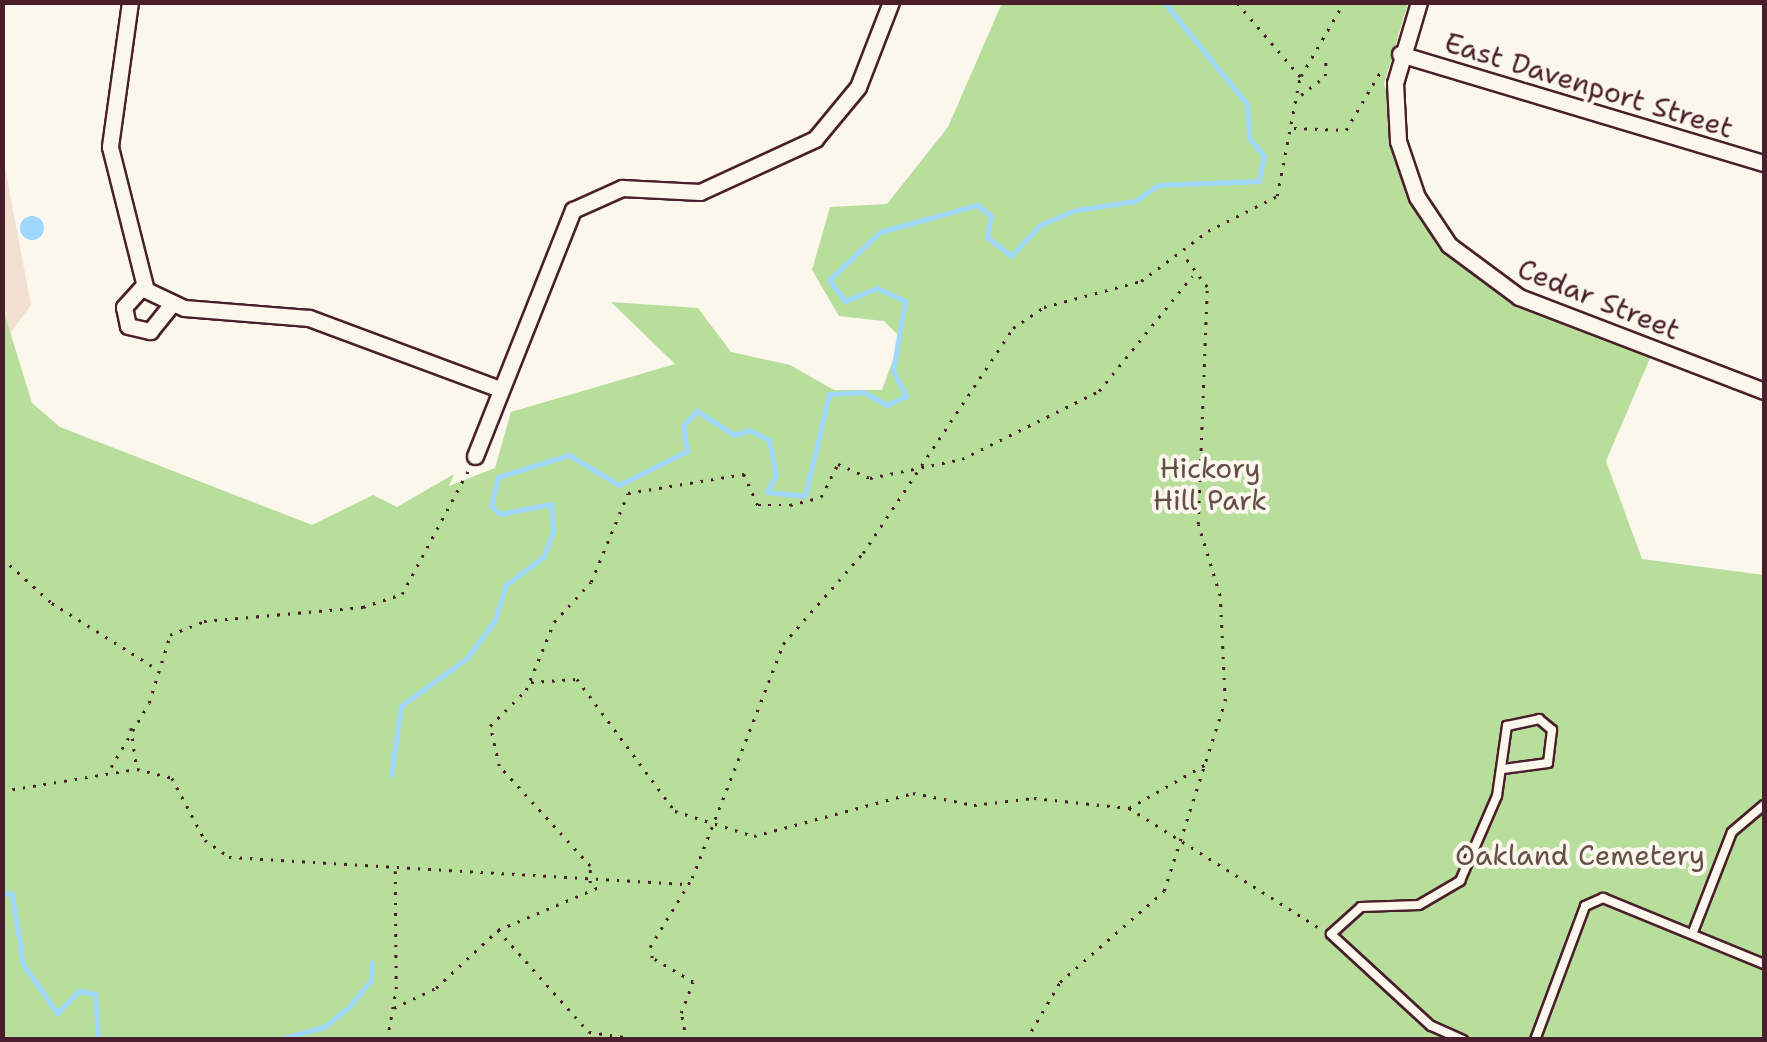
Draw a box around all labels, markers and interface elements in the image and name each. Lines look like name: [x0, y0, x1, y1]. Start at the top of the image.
street label: East Davenport Street: [1441, 25, 1737, 145]
street label: Cedar Street: [1513, 251, 1685, 347]
park label: Hickory Hill Park: [1153, 451, 1267, 517]
park label: Oakland Cemetery: [1455, 838, 1705, 872]

